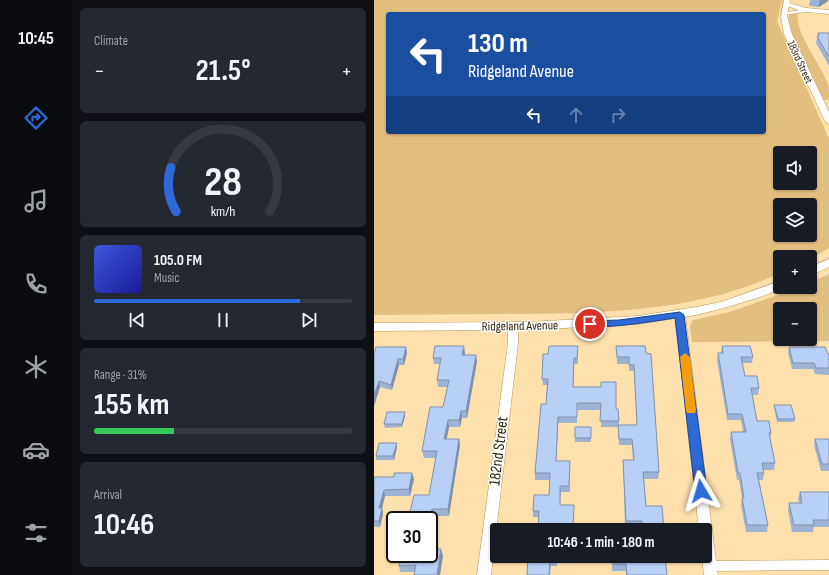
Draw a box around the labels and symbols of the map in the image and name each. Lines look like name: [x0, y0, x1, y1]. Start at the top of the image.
street label: 183rd Street: [784, 38, 816, 86]
pin: [573, 307, 607, 341]
street label: Ridgeland Avenue: [482, 317, 558, 335]
street label: 182nd Street: [485, 415, 513, 487]
position arrow: [680, 470, 722, 512]
speed limit sign: 30: [386, 511, 438, 563]

